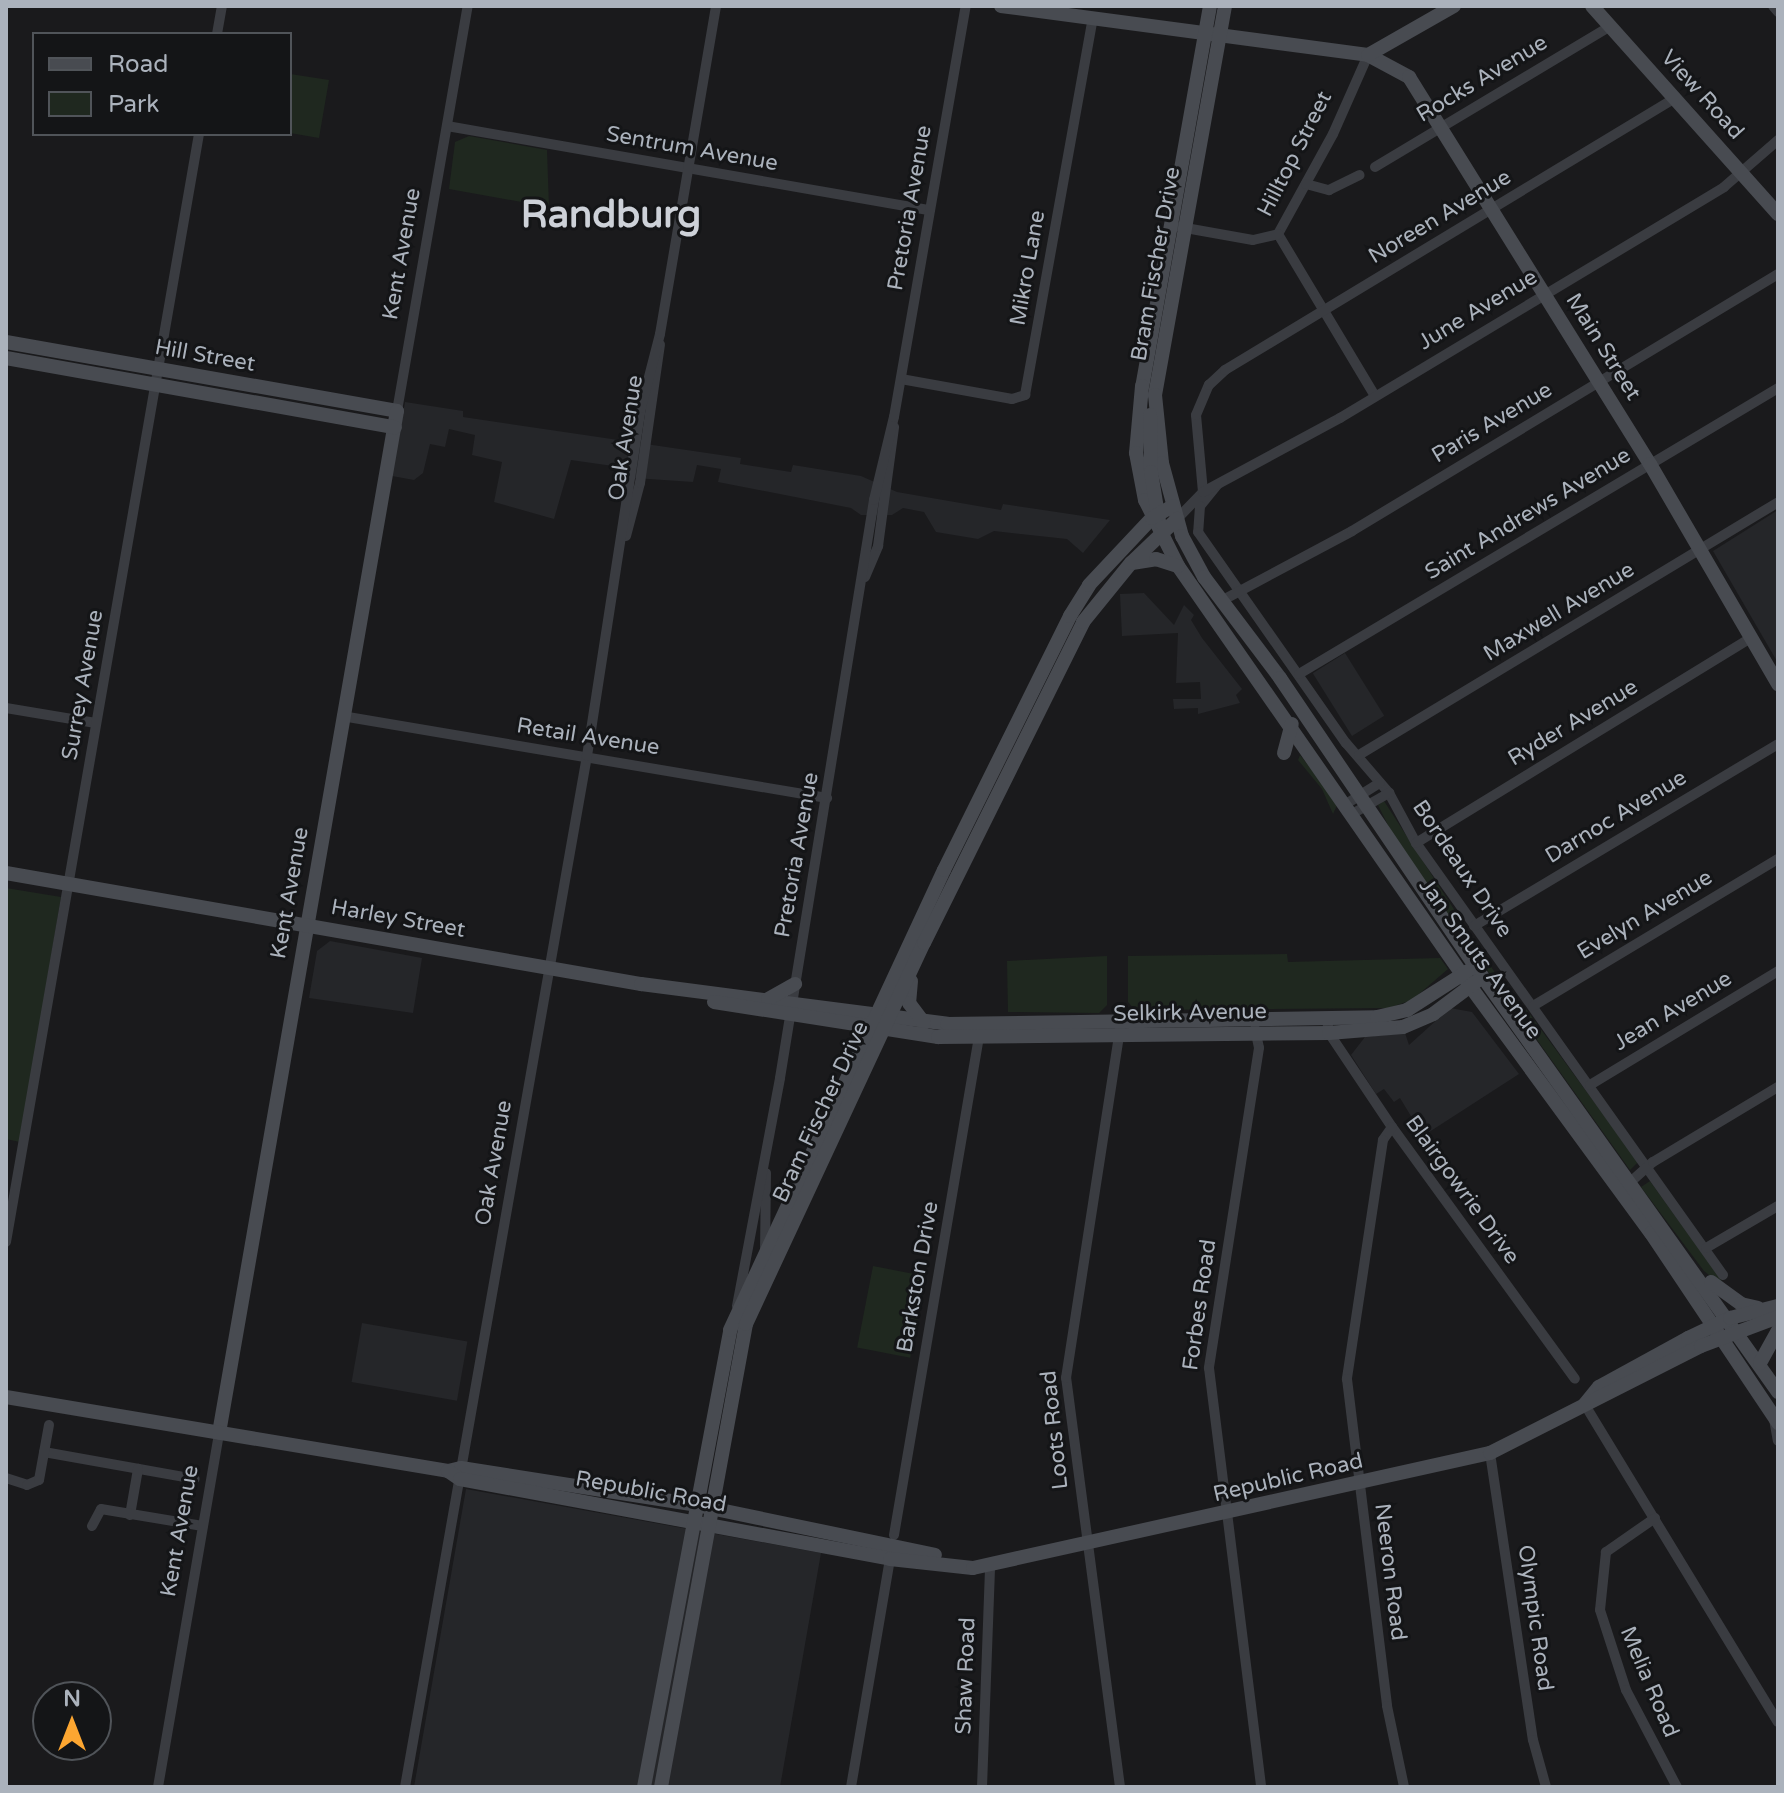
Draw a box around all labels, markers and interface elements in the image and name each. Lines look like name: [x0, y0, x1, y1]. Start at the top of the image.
street label: Rocks Avenue: [1412, 30, 1552, 128]
legend: [32, 32, 292, 136]
street label: View Road: [1655, 45, 1749, 145]
text: Road: [108, 50, 168, 79]
street label: Hilltop Street: [1252, 87, 1338, 221]
text: Park: [108, 90, 159, 119]
street label: Sentrum Avenue: [604, 121, 780, 177]
street label: Pretoria Avenue: [882, 123, 938, 293]
street label: Noreen Avenue: [1364, 164, 1516, 270]
street label: Bram Fischer Drive: [1126, 165, 1186, 363]
street label: Kent Avenue: [377, 186, 427, 322]
district label: Randburg: [521, 193, 701, 239]
street label: Mikro Lane: [1005, 208, 1051, 328]
street label: June Avenue: [1414, 264, 1542, 356]
street label: Main Street: [1560, 289, 1646, 405]
street label: Hill Street: [153, 334, 257, 378]
street label: Oak Avenue: [603, 373, 649, 503]
street label: Paris Avenue: [1427, 377, 1557, 469]
street label: Saint Andrews Avenue: [1420, 442, 1636, 586]
street label: Maxwell Avenue: [1479, 557, 1639, 667]
street label: Surrey Avenue: [57, 608, 109, 762]
street label: Ryder Avenue: [1503, 674, 1643, 772]
street label: Retail Avenue: [515, 713, 661, 761]
street label: Darnoc Avenue: [1541, 764, 1691, 870]
street label: Pretoria Avenue: [769, 770, 825, 940]
street label: Bordeaux Drive: [1406, 795, 1518, 943]
street label: Kent Avenue: [265, 825, 315, 961]
street label: Evelyn Avenue: [1573, 864, 1717, 966]
street label: Jan Smuts Avenue: [1413, 874, 1547, 1044]
street label: Harley Street: [329, 894, 467, 944]
street label: Jean Avenue: [1609, 965, 1737, 1057]
street label: Selkirk Avenue: [1113, 998, 1267, 1028]
street label: Bram Fischer Drive: [767, 1017, 875, 1207]
street label: Oak Avenue: [470, 1098, 518, 1228]
street label: Blairgowrie Drive: [1399, 1111, 1525, 1269]
street label: Barkston Drive: [892, 1199, 944, 1355]
street label: Forbes Road: [1178, 1238, 1222, 1372]
street label: Loots Road: [1036, 1369, 1074, 1491]
street label: Republic Road: [1211, 1448, 1365, 1508]
street label: Kent Avenue: [155, 1463, 205, 1599]
street label: Republic Road: [573, 1466, 729, 1518]
street label: Neeron Road: [1368, 1502, 1412, 1642]
street label: Olympic Road: [1512, 1543, 1558, 1693]
street label: Shaw Road: [951, 1617, 981, 1735]
street label: Melia Road: [1614, 1623, 1684, 1741]
north arrow: [32, 1681, 112, 1761]
text: N: [63, 1686, 81, 1712]

